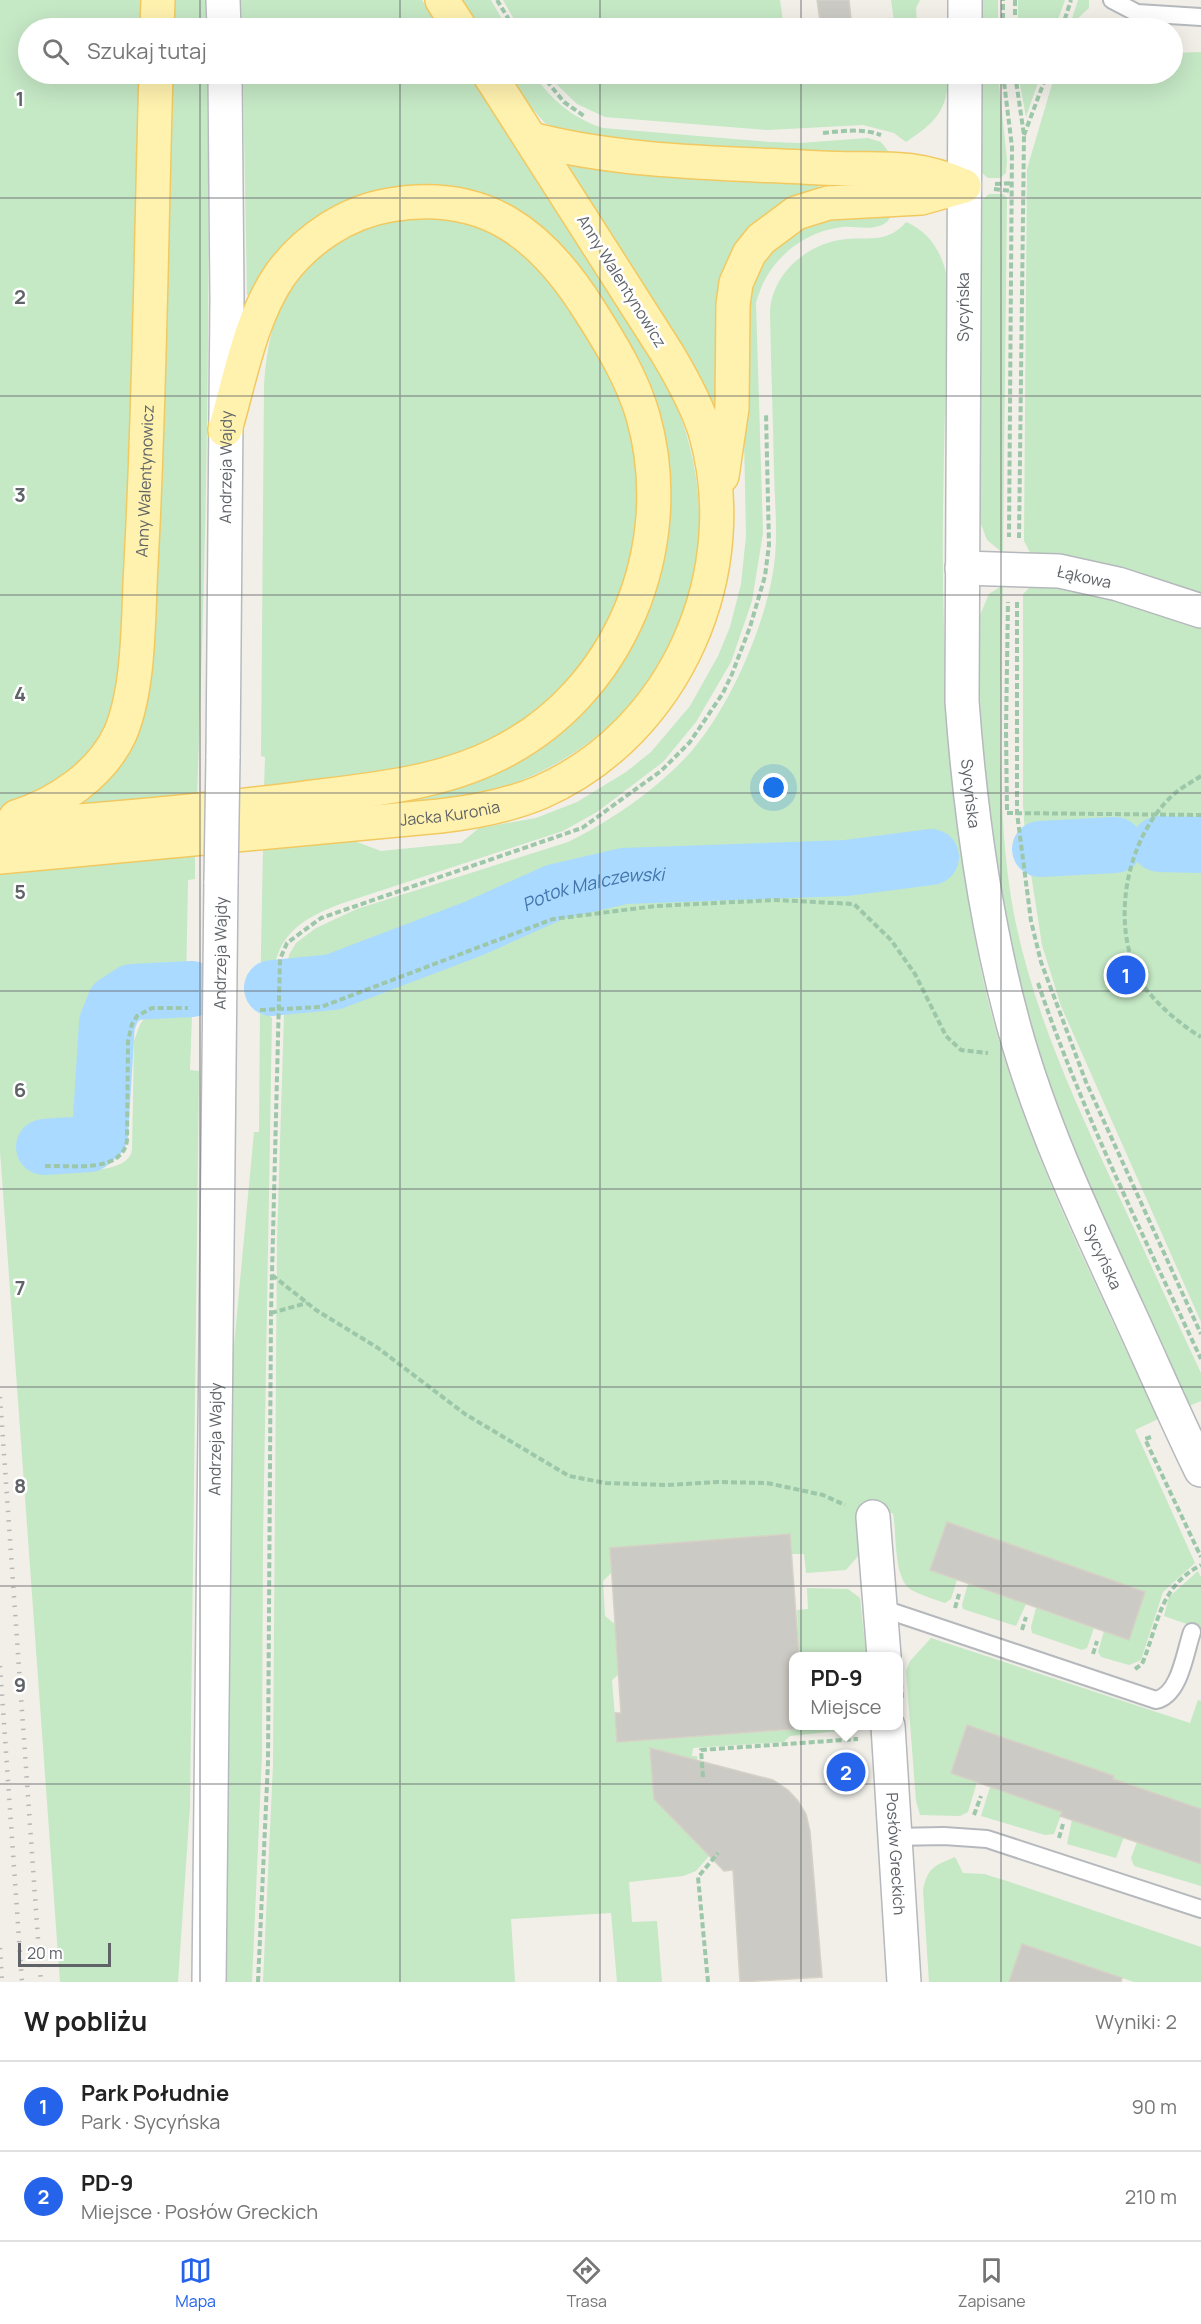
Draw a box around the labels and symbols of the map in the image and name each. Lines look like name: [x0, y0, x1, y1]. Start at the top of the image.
text: 1: [16, 85, 24, 112]
street label: Anny Walentynowicz: [572, 211, 672, 351]
street label: Sycyńska: [952, 272, 974, 342]
text: 2: [14, 283, 26, 310]
street label: Anny Walentynowicz: [130, 404, 159, 558]
street label: Andrzeja Wajdy: [214, 410, 237, 524]
text: 3: [14, 481, 26, 508]
street label: Łąkowa: [1055, 560, 1113, 593]
text: 4: [14, 680, 26, 707]
street label: Sycyńska: [956, 758, 986, 830]
your location: [759, 773, 788, 802]
street label: Jacka Kuronia: [399, 795, 502, 831]
water label: Potok Malczewski: [518, 861, 667, 916]
text: 5: [14, 878, 26, 905]
street label: Andrzeja Wajdy: [209, 896, 232, 1010]
pin: 1: [1106, 952, 1146, 998]
text: 6: [14, 1076, 26, 1103]
street label: Sycyńska: [1078, 1220, 1127, 1293]
text: 7: [15, 1274, 25, 1301]
street label: Andrzeja Wajdy: [203, 1382, 227, 1496]
text: 8: [14, 1472, 26, 1499]
text: 9: [14, 1671, 26, 1698]
pin: 2: [826, 1750, 866, 1794]
street label: Posłów Greckich: [881, 1792, 911, 1916]
scale bar: [18, 1940, 111, 1968]

